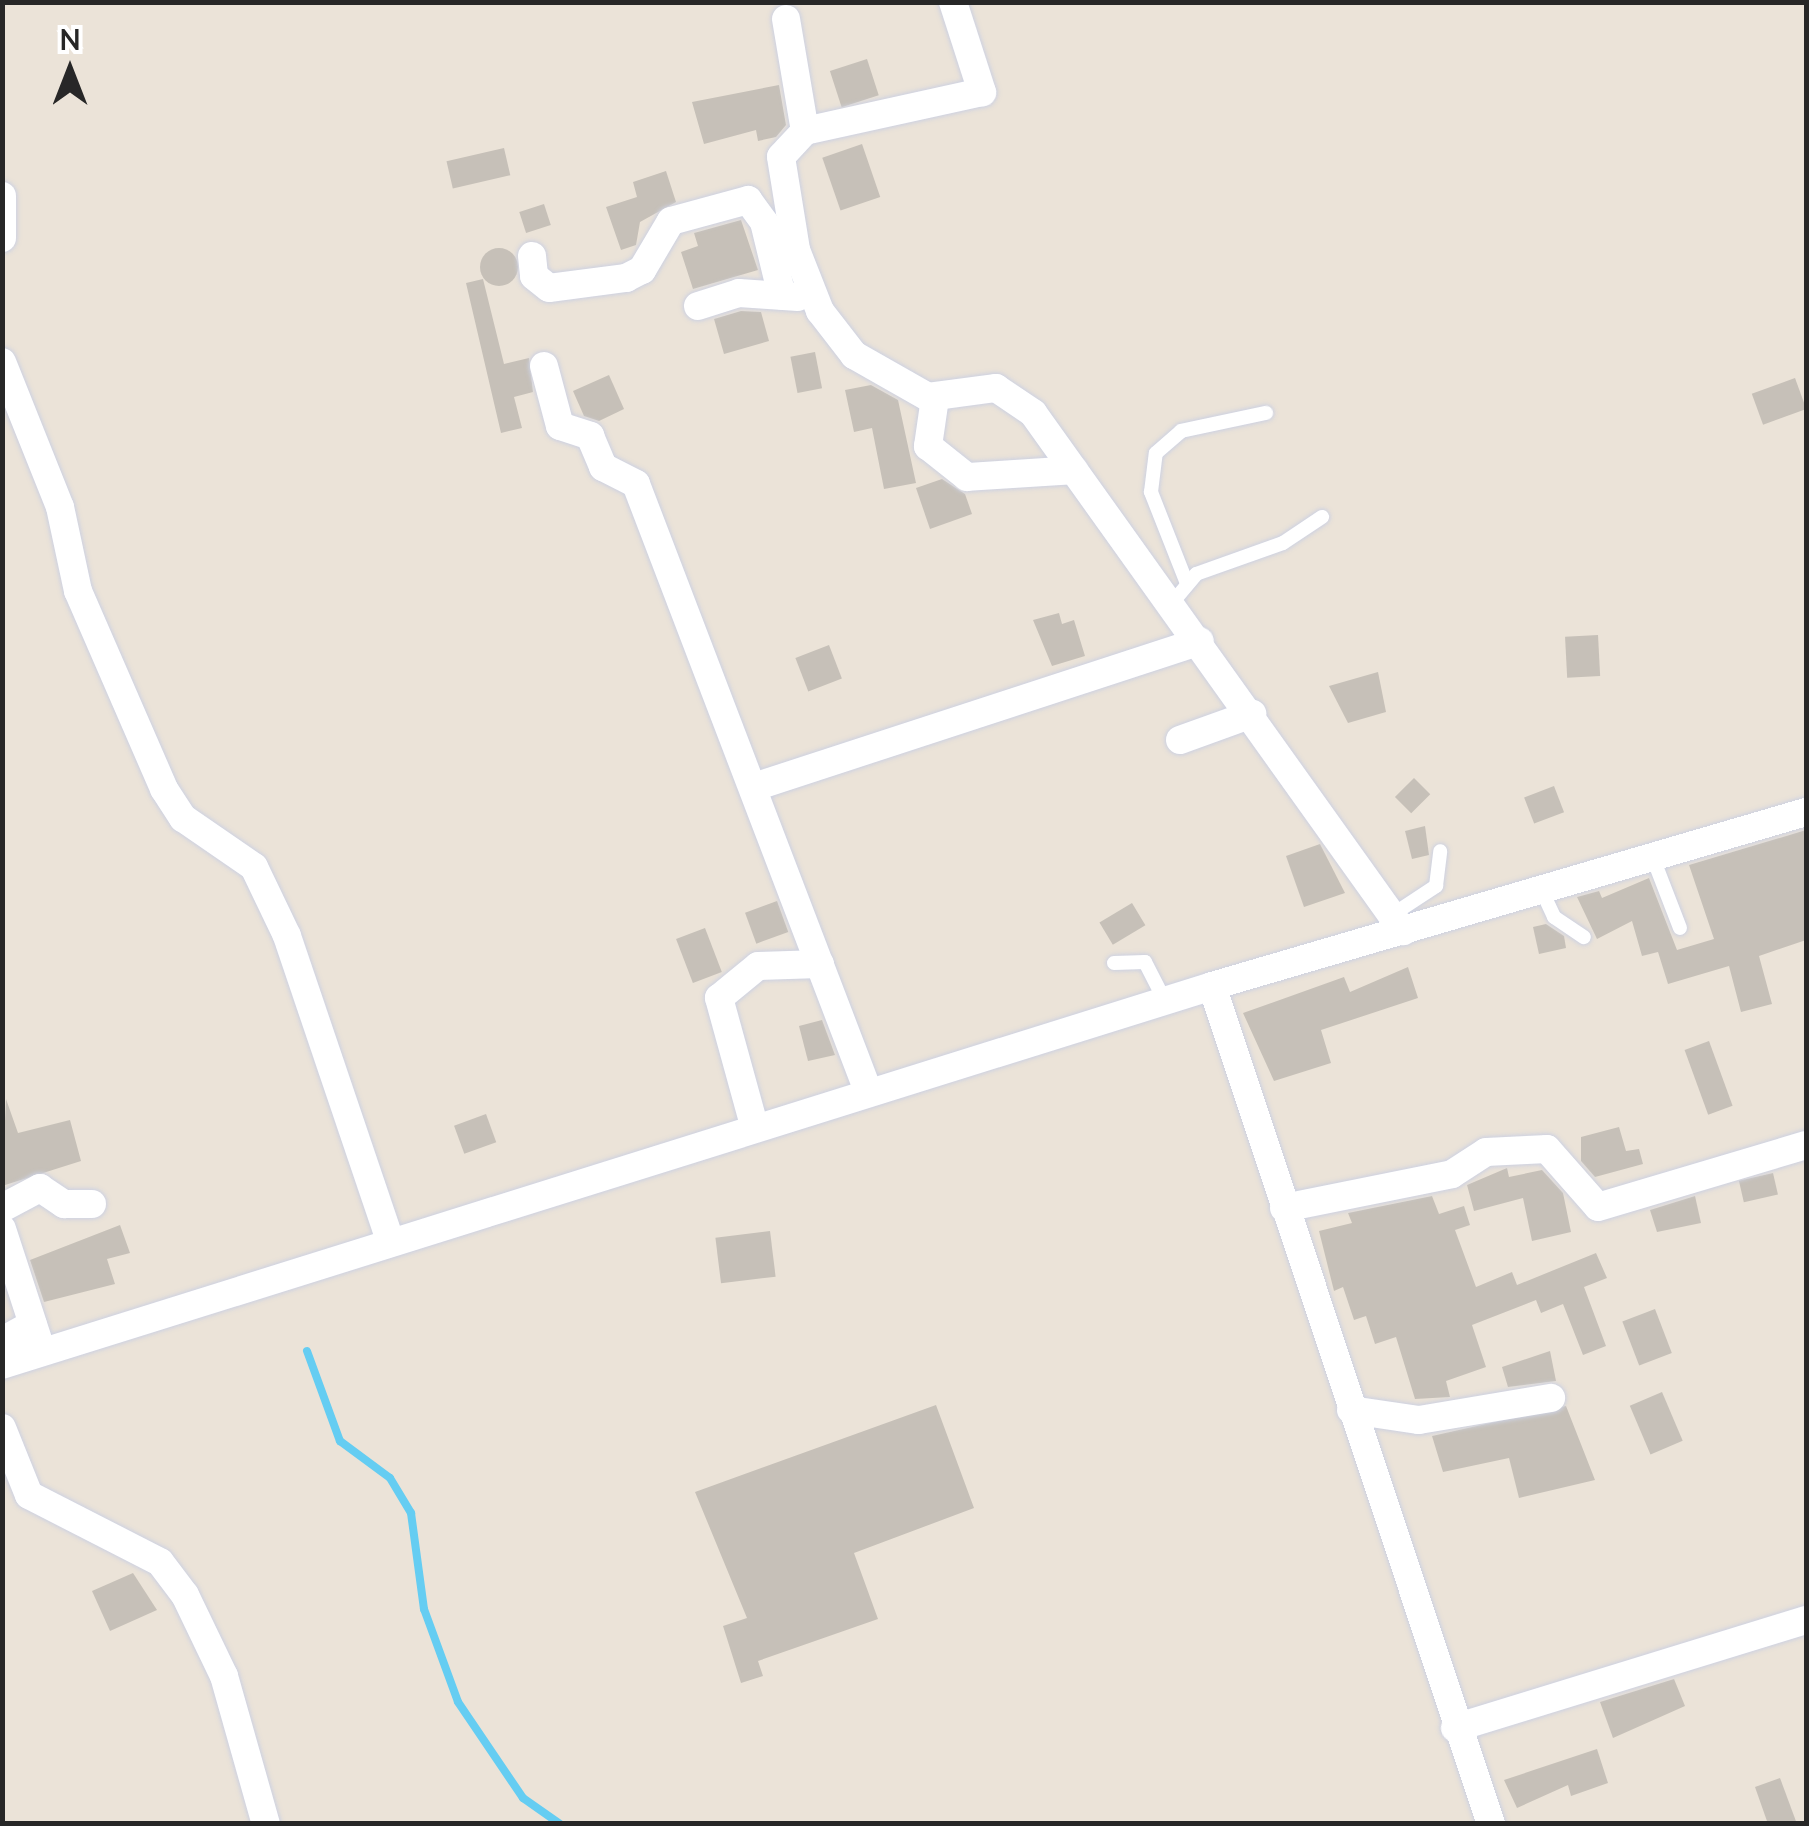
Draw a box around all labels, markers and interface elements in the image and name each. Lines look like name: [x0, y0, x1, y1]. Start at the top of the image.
north arrow: [20, 20, 120, 120]
text: N: [59, 22, 81, 57]

